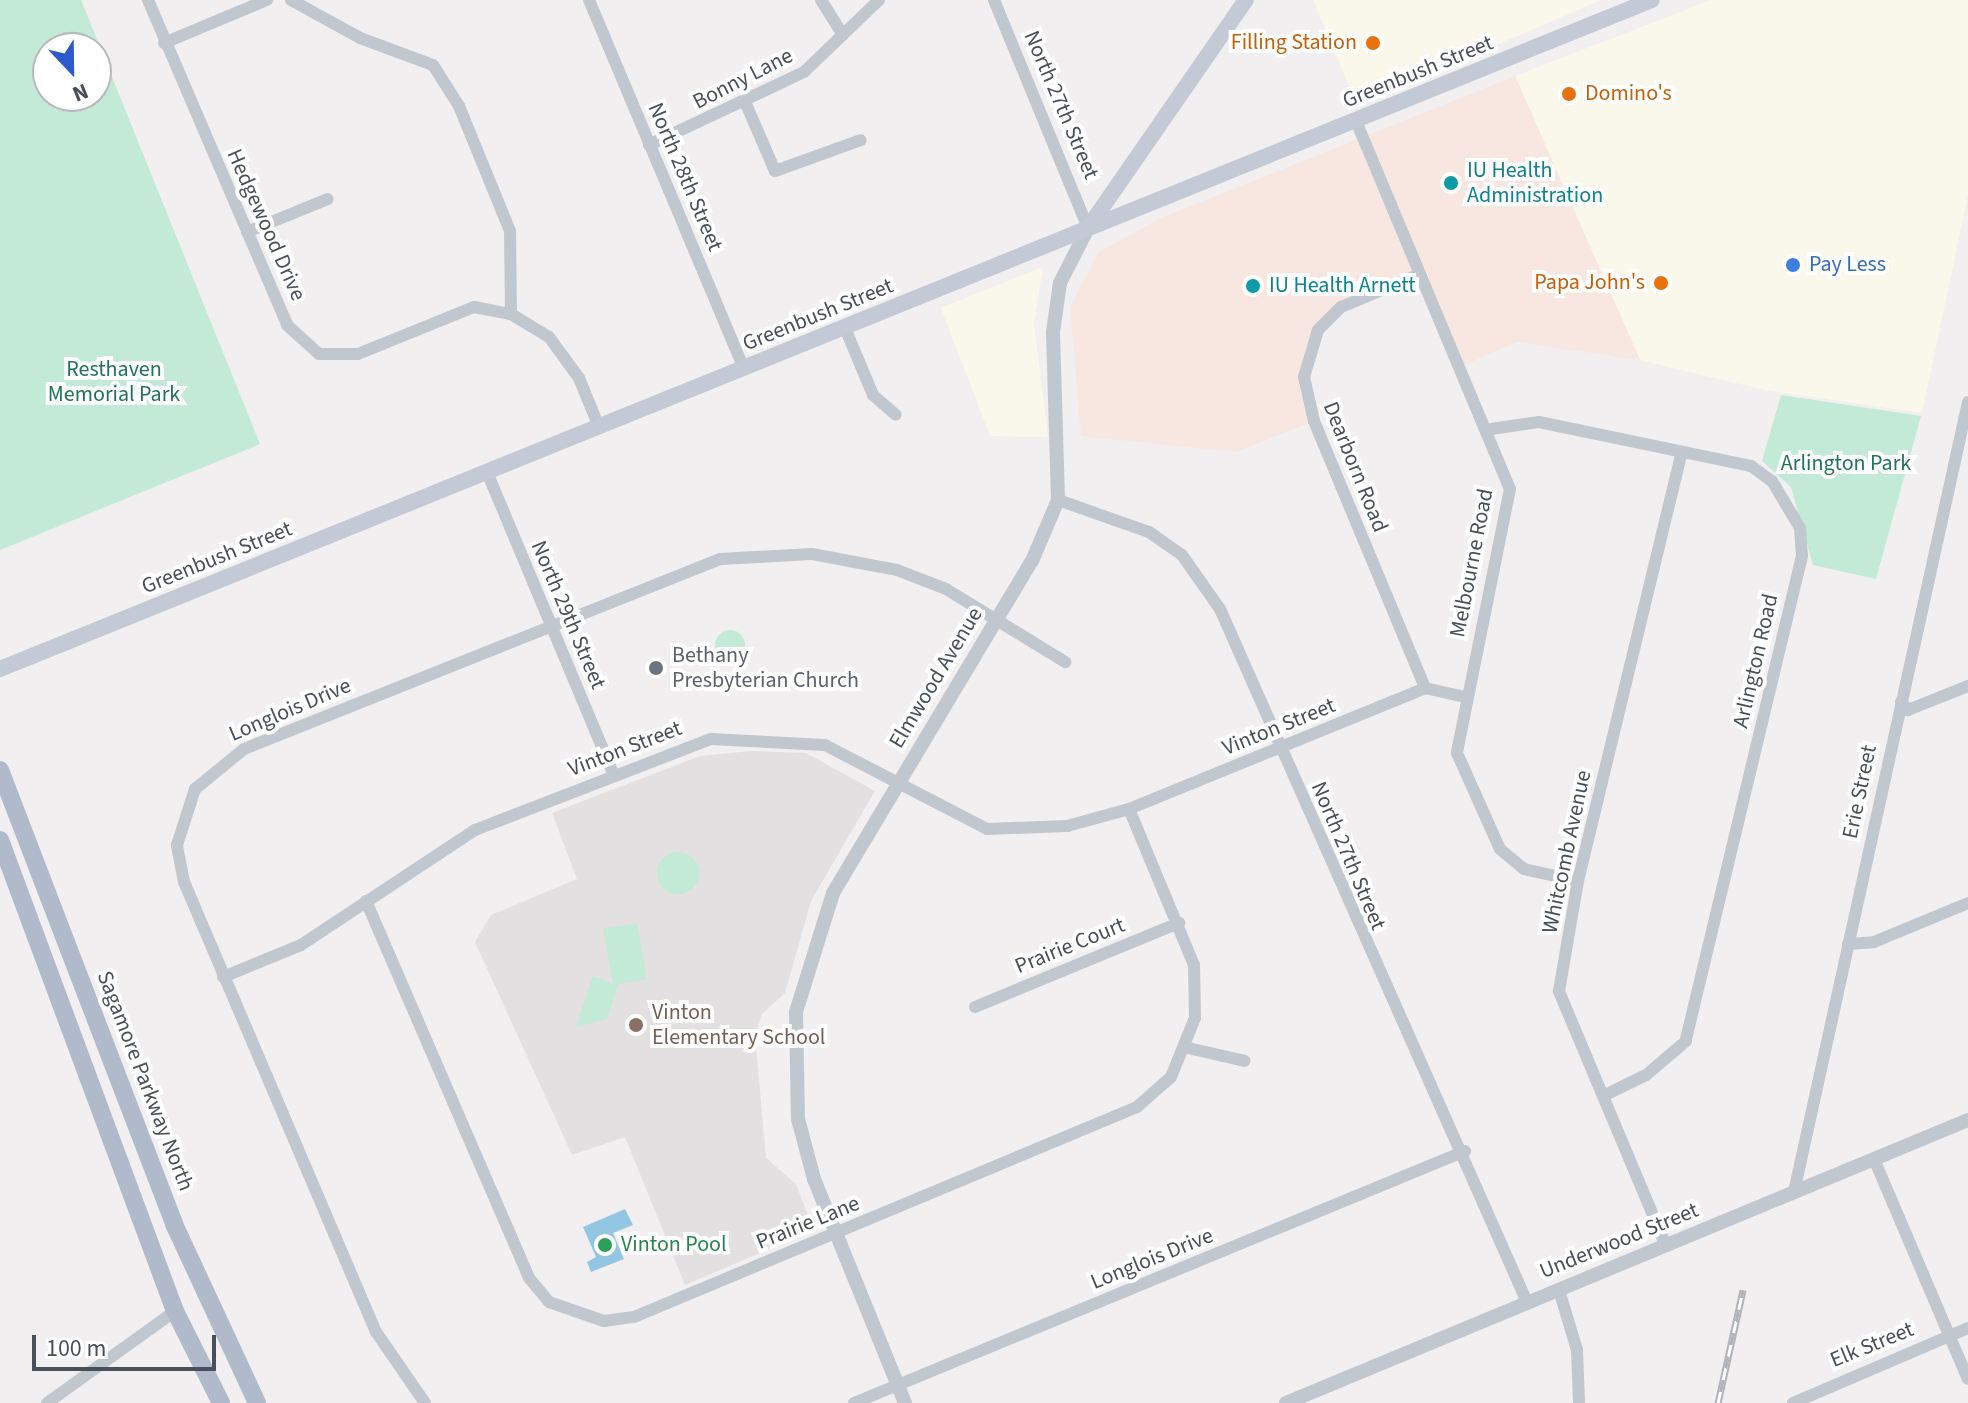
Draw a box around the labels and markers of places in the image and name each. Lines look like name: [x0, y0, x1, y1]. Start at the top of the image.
place label: Filling Station: [1231, 30, 1357, 56]
marker: Filling Station: [1364, 34, 1382, 52]
place label: Domino's: [1585, 81, 1672, 107]
marker: Domino's: [1560, 85, 1578, 103]
place label: IU Health Administration: [1467, 157, 1603, 208]
marker: IU Health Administration: [1442, 174, 1460, 192]
place label: Pay Less: [1809, 252, 1886, 278]
marker: Pay Less: [1784, 256, 1802, 274]
place label: Papa John's: [1534, 270, 1645, 296]
place label: IU Health Arnett: [1269, 273, 1416, 299]
marker: Papa John's: [1652, 274, 1670, 292]
marker: IU Health Arnett: [1244, 277, 1262, 295]
place label: Bethany Presbyterian Church: [672, 642, 859, 694]
marker: Bethany Presbyterian Church: [647, 659, 665, 677]
place label: Vinton Elementary School: [652, 999, 825, 1050]
marker: Vinton Elementary School: [627, 1016, 645, 1034]
place label: Vinton Pool: [621, 1232, 727, 1258]
marker: Vinton Pool: [596, 1236, 614, 1254]

